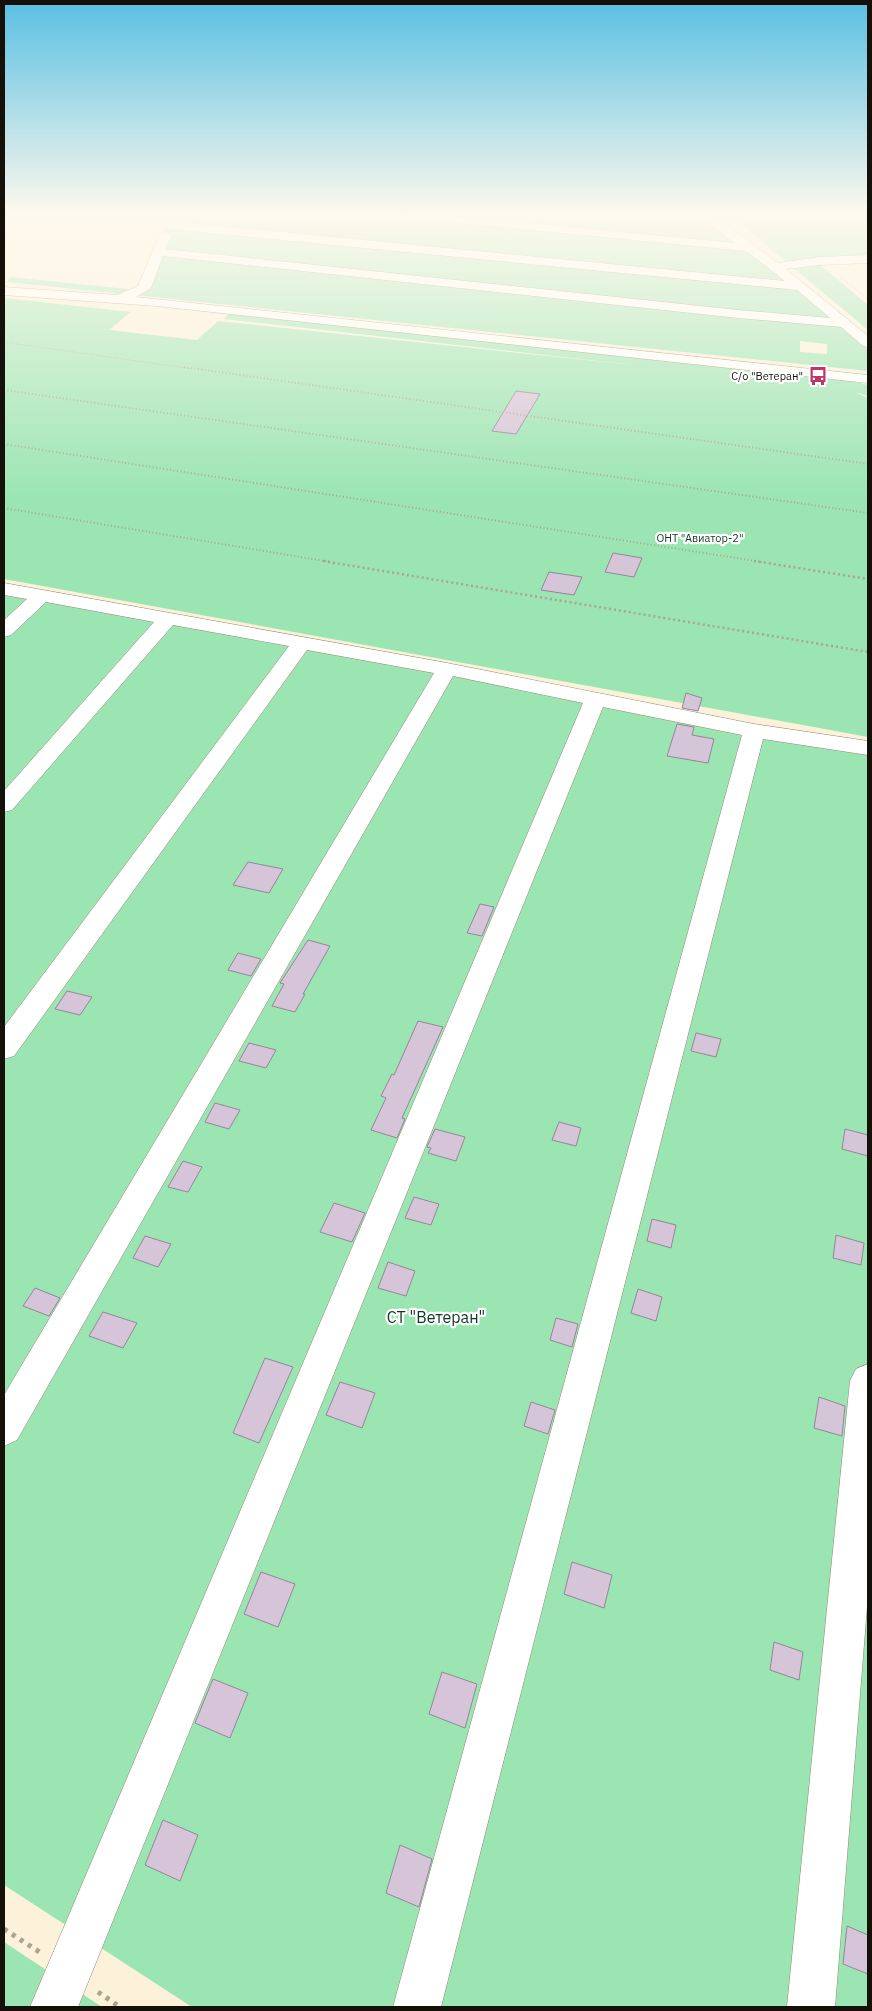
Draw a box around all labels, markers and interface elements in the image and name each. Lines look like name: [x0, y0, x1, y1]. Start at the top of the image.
bus stop icon: С/о "Ветеран": [807, 365, 829, 387]
place label: С/о "Ветеран": [731, 369, 803, 383]
park label: ОНТ "Авиатор-2": [656, 531, 744, 545]
park label: СТ "Ветеран": [387, 1307, 485, 1327]

